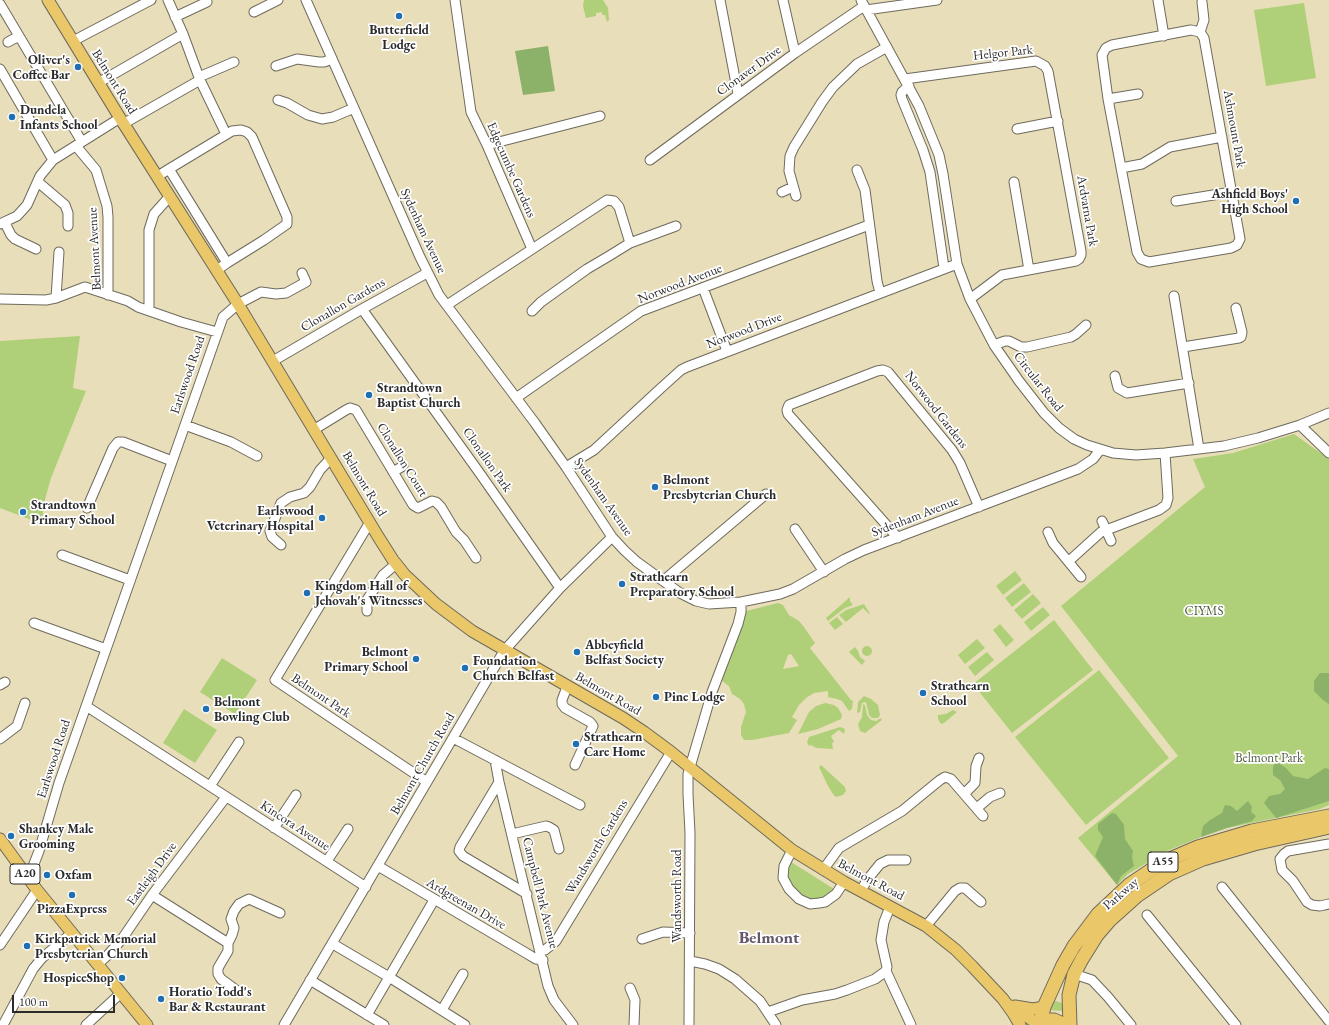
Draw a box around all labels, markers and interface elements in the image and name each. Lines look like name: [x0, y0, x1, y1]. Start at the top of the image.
marker: Butterfield Lodge: [394, 11, 404, 21]
place label: Butterfield Lodge: [369, 22, 429, 53]
street label: Clonaver Drive: [714, 42, 784, 100]
street label: Helgor Park: [972, 42, 1034, 64]
street label: Belmont Road: [88, 47, 140, 117]
place label: Oliver's Coffee Bar: [13, 52, 70, 83]
marker: Oliver's Coffee Bar: [73, 62, 83, 72]
street label: Ashmount Park: [1219, 89, 1249, 169]
place label: Dundela Infants School: [20, 102, 98, 133]
marker: Dundela Infants School: [7, 112, 17, 122]
street label: Edgecumbe Gardens: [483, 120, 539, 220]
street label: Ardvarna Park: [1073, 174, 1101, 248]
street label: Sydenham Avenue: [397, 186, 449, 276]
place label: Ashfield Boys' High School: [1211, 186, 1288, 217]
marker: Ashfield Boys' High School: [1291, 196, 1301, 206]
street label: Belmont Avenue: [85, 207, 105, 291]
street label: Norwood Avenue: [636, 261, 724, 307]
street label: Clonallon Gardens: [298, 275, 388, 335]
street label: Norwood Drive: [704, 309, 784, 353]
street label: Earlswood Road: [167, 334, 209, 416]
street label: Circular Road: [1010, 349, 1066, 415]
street label: Norwood Gardens: [901, 368, 971, 452]
place label: Strandtown Baptist Church: [377, 380, 461, 411]
marker: Strandtown Baptist Church: [364, 390, 374, 400]
street label: Clonallon Court: [373, 420, 431, 500]
street label: Clonallon Park: [459, 425, 515, 495]
street label: Belmont Road: [338, 449, 390, 519]
street label: Sydenham Avenue: [570, 455, 636, 539]
place label: Belmont Presbyterian Church: [663, 472, 776, 503]
marker: Belmont Presbyterian Church: [650, 482, 660, 492]
street label: Sydenham Avenue: [869, 493, 961, 541]
place label: Strandtown Primary School: [31, 497, 115, 528]
place label: Earlswood Veterinary Hospital: [207, 503, 314, 534]
marker: Strandtown Primary School: [18, 507, 28, 517]
marker: Earlswood Veterinary Hospital: [317, 513, 327, 523]
place label: Strathearn Preparatory School: [630, 569, 734, 600]
place label: Kingdom Hall of Jehovah's Witnesses: [315, 578, 422, 609]
marker: Strathearn Preparatory School: [617, 579, 627, 589]
marker: Kingdom Hall of Jehovah's Witnesses: [302, 588, 312, 598]
park label: CIYMS: [1185, 603, 1223, 619]
place label: Abbeyfield Belfast Society: [585, 637, 664, 668]
place label: Belmont Primary School: [324, 644, 408, 675]
marker: Abbeyfield Belfast Society: [572, 647, 582, 657]
place label: Foundation Church Belfast: [473, 653, 554, 684]
marker: Belmont Primary School: [411, 654, 421, 664]
marker: Foundation Church Belfast: [460, 663, 470, 673]
street label: Belmont Road: [572, 669, 644, 719]
street label: Belmont Park: [288, 671, 354, 721]
place label: Strathearn School: [931, 678, 989, 709]
marker: Strathearn School: [918, 688, 928, 698]
place label: Pine Lodge: [664, 689, 725, 705]
marker: Pine Lodge: [651, 692, 661, 702]
place label: Belmont Bowling Club: [214, 694, 290, 725]
marker: Belmont Bowling Club: [201, 704, 211, 714]
street label: Belmont Church Road: [388, 710, 458, 818]
street label: Earlswood Road: [34, 718, 74, 800]
place label: Strathearn Care Home: [584, 729, 645, 760]
marker: Strathearn Care Home: [571, 739, 581, 749]
park label: Belmont Park: [1235, 750, 1303, 766]
street label: Wandsworth Gardens: [563, 797, 631, 897]
street label: Kincora Avenue: [257, 798, 333, 854]
place label: Shankey Male Grooming: [19, 821, 94, 852]
marker: Shankey Male Grooming: [6, 831, 16, 841]
street label: Campbell Park Avenue: [519, 836, 561, 950]
street label: Eastleigh Drive: [124, 839, 180, 909]
street label: Wandsworth Road: [669, 849, 685, 943]
road number: A55: [1148, 852, 1178, 872]
street label: Belmont Road: [835, 856, 907, 904]
road number: A20: [10, 864, 40, 884]
place label: Oxfam: [55, 867, 92, 883]
marker: Oxfam: [42, 870, 52, 880]
street label: Parkway: [1100, 874, 1142, 914]
street label: Ardgreenan Drive: [423, 875, 509, 933]
marker: PizzaExpress: [67, 890, 77, 900]
place label: PizzaExpress: [37, 901, 107, 917]
district label: Belmont: [739, 928, 799, 948]
place label: Kirkpatrick Memorial Presbyterian Church: [35, 931, 156, 962]
marker: Kirkpatrick Memorial Presbyterian Church: [22, 941, 32, 951]
place label: HospiceShop: [43, 970, 114, 986]
marker: HospiceShop: [117, 973, 127, 983]
place label: Horatio Todd's Bar & Restaurant: [169, 984, 266, 1015]
scale bar: [14, 987, 117, 1013]
text: 100 m: [19, 994, 48, 1010]
marker: Horatio Todd's Bar & Restaurant: [156, 994, 166, 1004]

